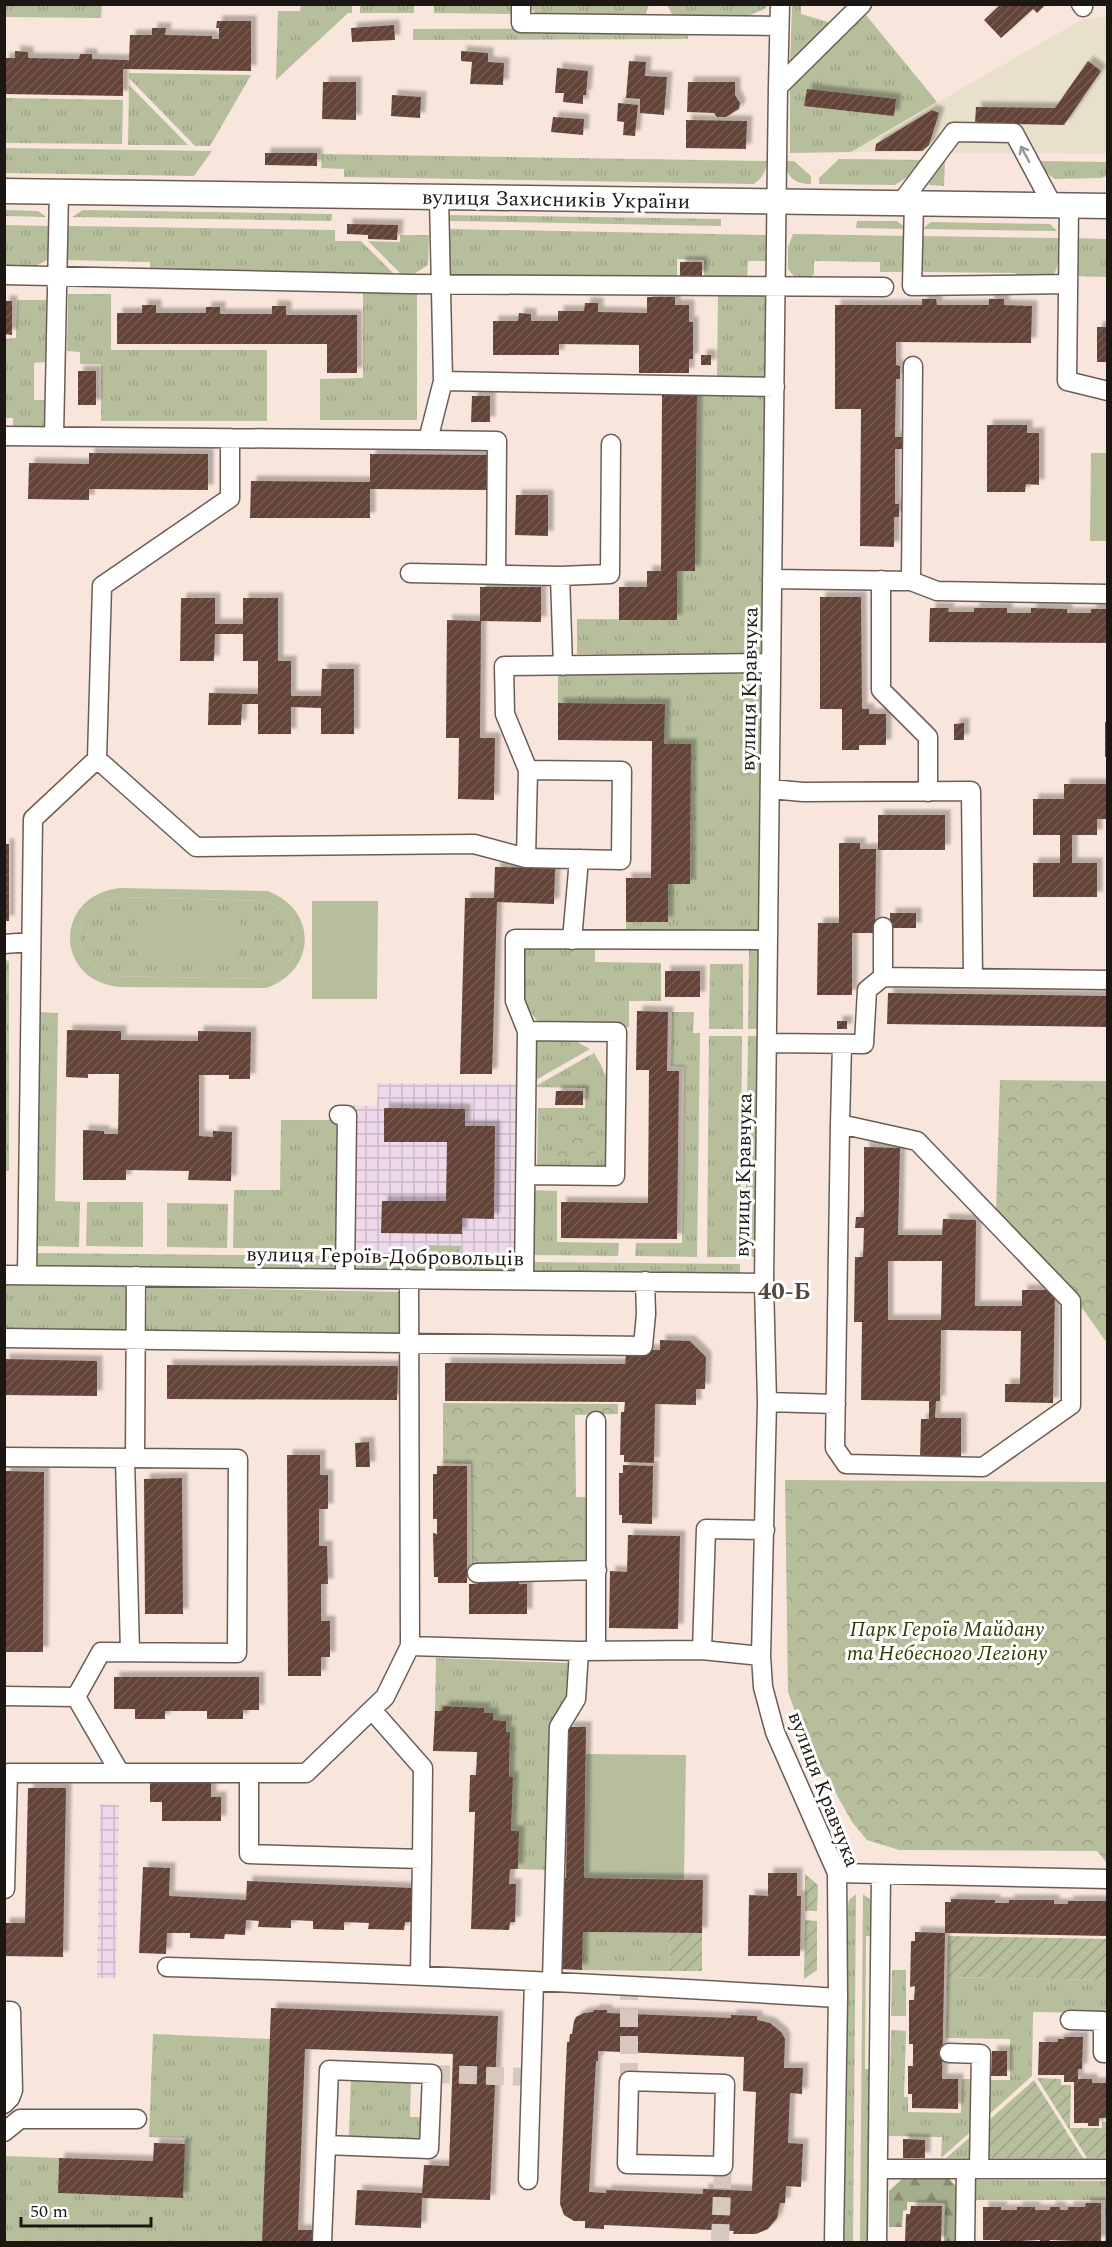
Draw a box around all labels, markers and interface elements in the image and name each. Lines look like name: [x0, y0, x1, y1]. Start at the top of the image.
one-way arrow: [1019, 146, 1031, 163]
street label: вулиця Захисників України: [422, 182, 690, 218]
street label: вулиця Кравчука: [733, 606, 767, 772]
street label: вулиця Кравчука: [727, 1092, 761, 1258]
street label: вулиця Героїв-Добровольців: [246, 1239, 524, 1275]
district label: 40-Б: [758, 1274, 810, 1310]
park label: Парк Героїв Майдану та Небесного Легіону: [847, 1614, 1048, 1670]
street label: вулиця Кравчука: [779, 1707, 868, 1873]
scale bar: [21, 2190, 152, 2228]
text: 50 m: [30, 2198, 68, 2225]

